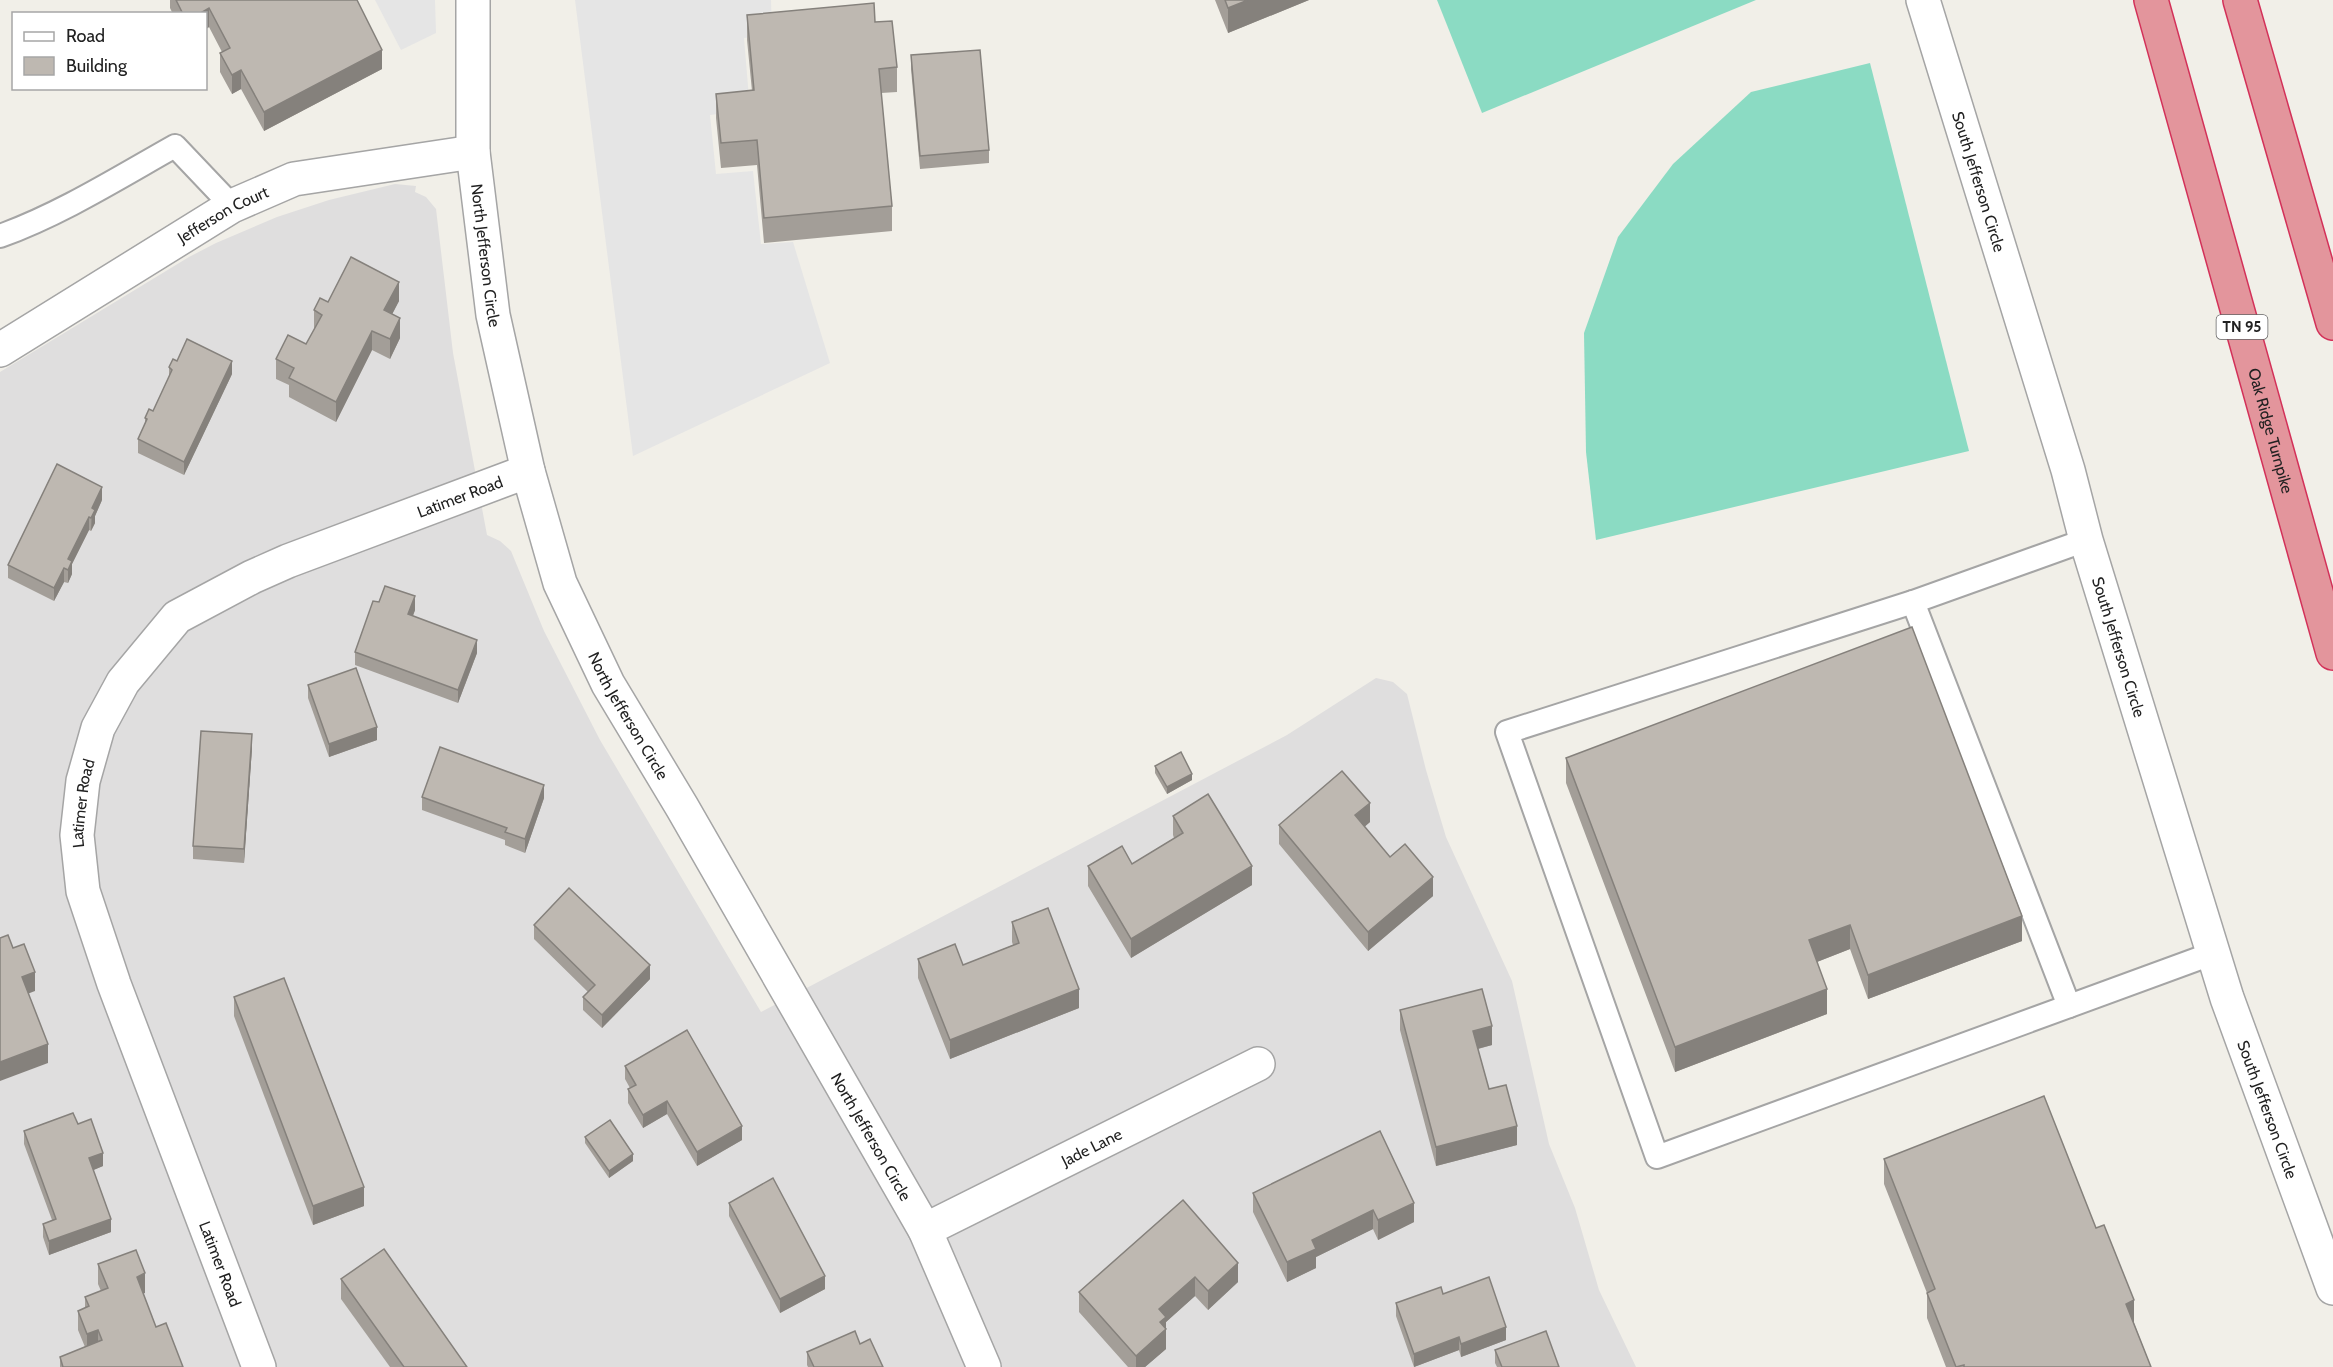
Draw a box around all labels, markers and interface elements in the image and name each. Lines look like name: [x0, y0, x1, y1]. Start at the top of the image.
legend: [12, 12, 207, 90]
text: Road: [66, 25, 105, 47]
text: Building: [66, 55, 128, 77]
street label: South Jefferson Circle: [1948, 109, 2010, 254]
street label: Jefferson Court: [173, 182, 272, 248]
street label: North Jefferson Circle: [467, 183, 505, 329]
road number: TN 95: [2216, 315, 2268, 339]
street label: Oak Ridge Turnpike: [2245, 366, 2298, 495]
street label: Latimer Road: [414, 472, 505, 521]
street label: South Jefferson Circle: [2088, 574, 2149, 719]
street label: North Jefferson Circle: [585, 649, 673, 783]
street label: Latimer Road: [67, 756, 98, 849]
street label: South Jefferson Circle: [2234, 1038, 2302, 1181]
street label: North Jefferson Circle: [827, 1069, 915, 1204]
street label: Jade Lane: [1057, 1124, 1125, 1171]
street label: Latimer Road: [195, 1219, 245, 1309]

